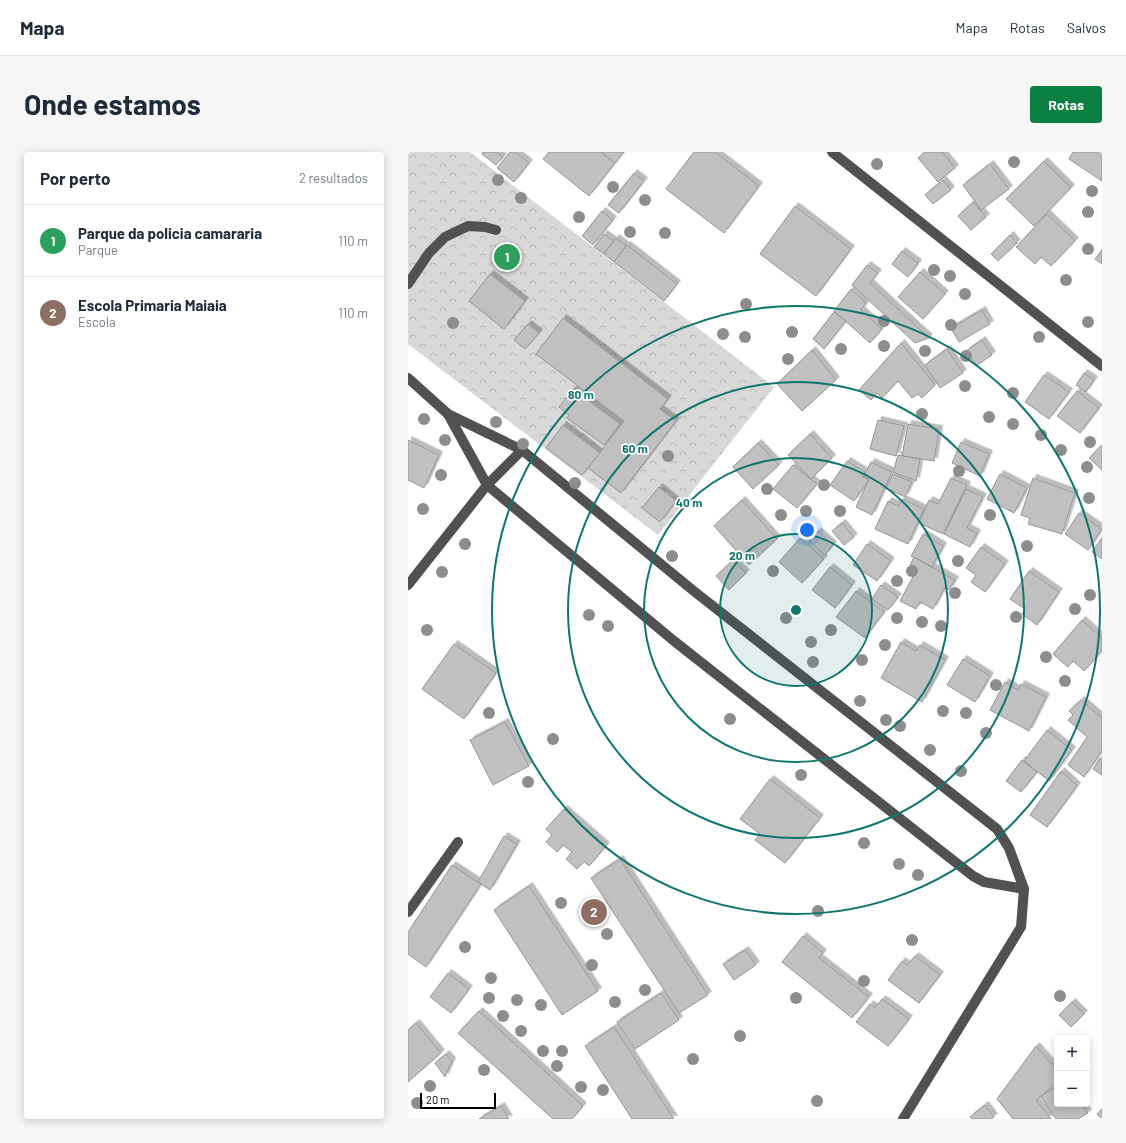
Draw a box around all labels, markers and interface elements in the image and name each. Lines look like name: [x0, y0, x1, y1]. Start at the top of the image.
text: Mapa: [20, 16, 64, 39]
text: Mapa: [956, 19, 988, 36]
text: Rotas: [1010, 19, 1045, 36]
text: Salvos: [1067, 19, 1106, 36]
button: Rotas: [1030, 86, 1102, 123]
text: Onde estamos: [24, 87, 201, 121]
text: Por perto: [40, 168, 110, 188]
text: 2 resultados: [299, 170, 368, 186]
text: Parque da policia camararia: [78, 224, 262, 242]
text: 1: [51, 233, 55, 249]
text: 110 m: [338, 233, 368, 249]
text: Parque: [78, 242, 118, 258]
pin: 1: [494, 242, 520, 272]
text: Escola Primaria Maiaia: [78, 296, 227, 314]
text: 2: [49, 305, 57, 321]
text: 110 m: [338, 305, 368, 321]
text: Escola: [78, 314, 116, 330]
text: 80 m: [568, 387, 594, 401]
text: 60 m: [622, 441, 648, 455]
text: 40 m: [676, 495, 702, 509]
your location: [797, 520, 817, 540]
text: 20 m: [729, 548, 755, 562]
centre of rings: [789, 603, 803, 617]
pin: 2: [581, 897, 607, 927]
map controls: [1054, 1035, 1090, 1107]
button: +: [1054, 1035, 1090, 1071]
button: −: [1054, 1071, 1090, 1107]
scale bar: [420, 1091, 496, 1110]
text: 20 m: [426, 1093, 449, 1106]

